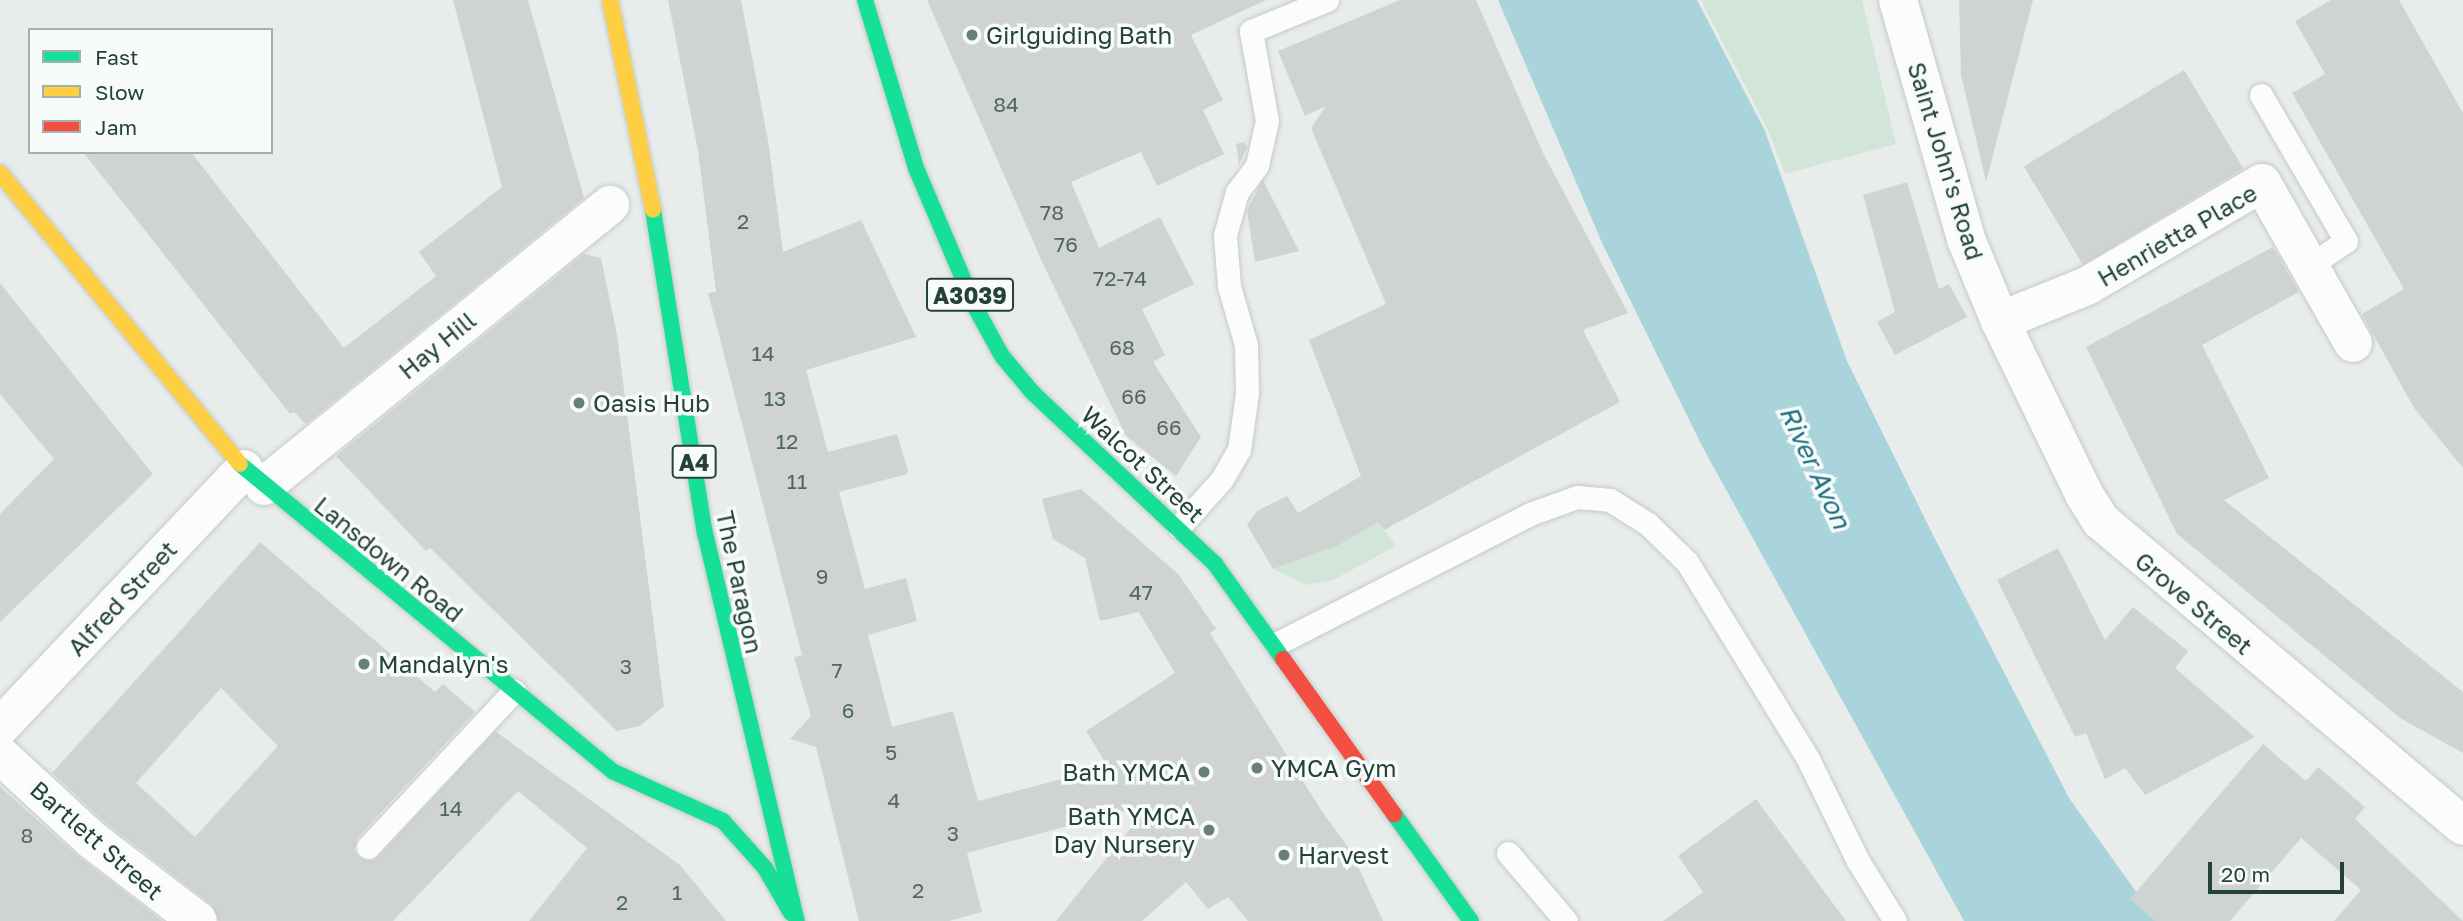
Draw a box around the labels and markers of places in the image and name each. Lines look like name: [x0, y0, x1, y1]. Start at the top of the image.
place label: Girlguiding Bath: [986, 21, 1172, 49]
marker: Girlguiding Bath: [964, 27, 980, 43]
place label: Oasis Hub: [593, 389, 710, 417]
marker: Oasis Hub: [571, 395, 587, 411]
place label: Mandalyn's: [378, 650, 508, 678]
marker: Mandalyn's: [356, 656, 372, 672]
place label: YMCA Gym: [1271, 754, 1397, 782]
place label: Bath YMCA: [1062, 758, 1190, 786]
marker: YMCA Gym: [1249, 760, 1265, 776]
marker: Bath YMCA: [1196, 764, 1212, 780]
place label: Bath YMCA Day Nursery: [1053, 802, 1195, 858]
marker: Bath YMCA Day Nursery: [1201, 822, 1217, 838]
place label: Harvest: [1298, 841, 1389, 869]
marker: Harvest: [1276, 847, 1292, 863]

